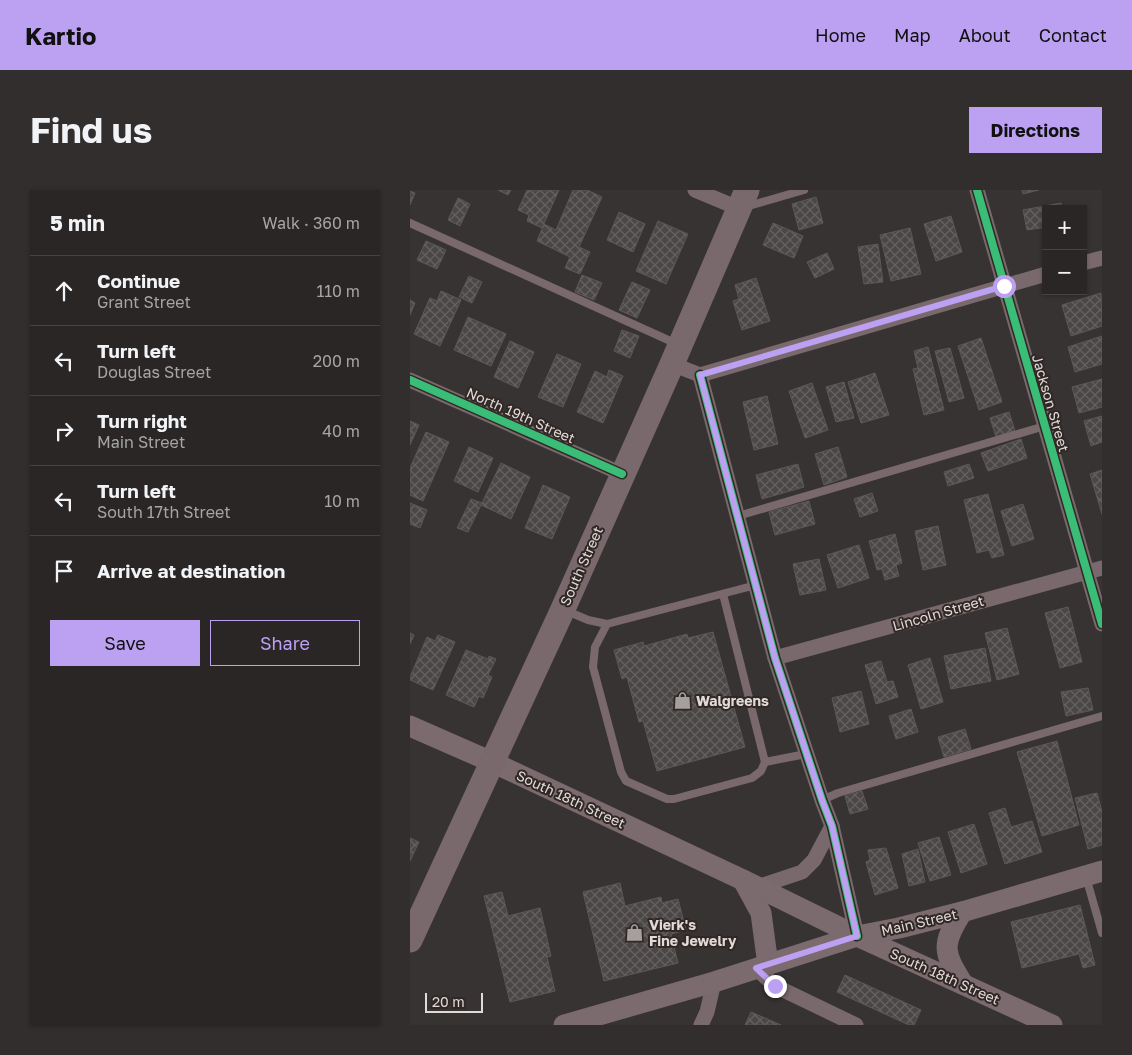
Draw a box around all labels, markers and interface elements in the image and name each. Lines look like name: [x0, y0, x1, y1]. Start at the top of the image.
text: Kartio: [25, 21, 97, 50]
text: Home: [815, 24, 866, 46]
text: Map: [894, 24, 931, 46]
text: About: [959, 24, 1011, 46]
text: Contact: [1039, 24, 1107, 46]
button: Directions: [969, 107, 1102, 153]
text: Find us: [30, 109, 152, 151]
map controls: [1042, 205, 1087, 295]
button: +: [1042, 205, 1087, 250]
text: 5 min: [50, 210, 105, 236]
text: Walk · 360 m: [262, 213, 360, 233]
button: −: [1042, 250, 1087, 295]
text: Continue: [97, 269, 180, 292]
route start: [993, 275, 1016, 298]
icon: ahead: [50, 277, 78, 305]
text: 110 m: [316, 281, 360, 301]
text: Grant Street: [97, 292, 191, 312]
text: Turn left: [97, 339, 176, 362]
icon: left: [50, 347, 78, 375]
text: 200 m: [313, 351, 360, 371]
street label: Jackson Street: [1029, 352, 1073, 454]
text: Douglas Street: [97, 362, 211, 382]
street label: North 19th Street: [464, 383, 578, 447]
text: Turn right: [97, 409, 187, 432]
icon: right: [50, 417, 78, 445]
text: 40 m: [322, 421, 360, 441]
text: Main Street: [97, 432, 185, 452]
text: Turn left: [97, 479, 176, 502]
icon: left: [50, 487, 78, 515]
text: 10 m: [324, 491, 360, 511]
text: South 17th Street: [97, 502, 231, 522]
street label: South Street: [556, 524, 606, 608]
icon: arrive: [50, 557, 78, 585]
text: Arrive at destination: [97, 559, 285, 582]
street label: Lincoln Street: [890, 592, 986, 634]
button: Save: [50, 620, 200, 666]
button: Share: [210, 620, 360, 666]
shop icon: Walgreens: [672, 690, 692, 710]
place label: Walgreens: [696, 692, 769, 709]
street label: South 18th Street: [514, 766, 628, 832]
street label: Main Street: [879, 905, 959, 939]
place label: Vierk's Fine Jewelry: [649, 916, 737, 949]
shop icon: Vierk's Fine Jewelry: [625, 922, 645, 942]
street label: South 18th Street: [888, 944, 1002, 1008]
route end: [764, 975, 787, 998]
scale bar: [425, 990, 482, 1013]
text: 20 m: [432, 993, 465, 1010]

